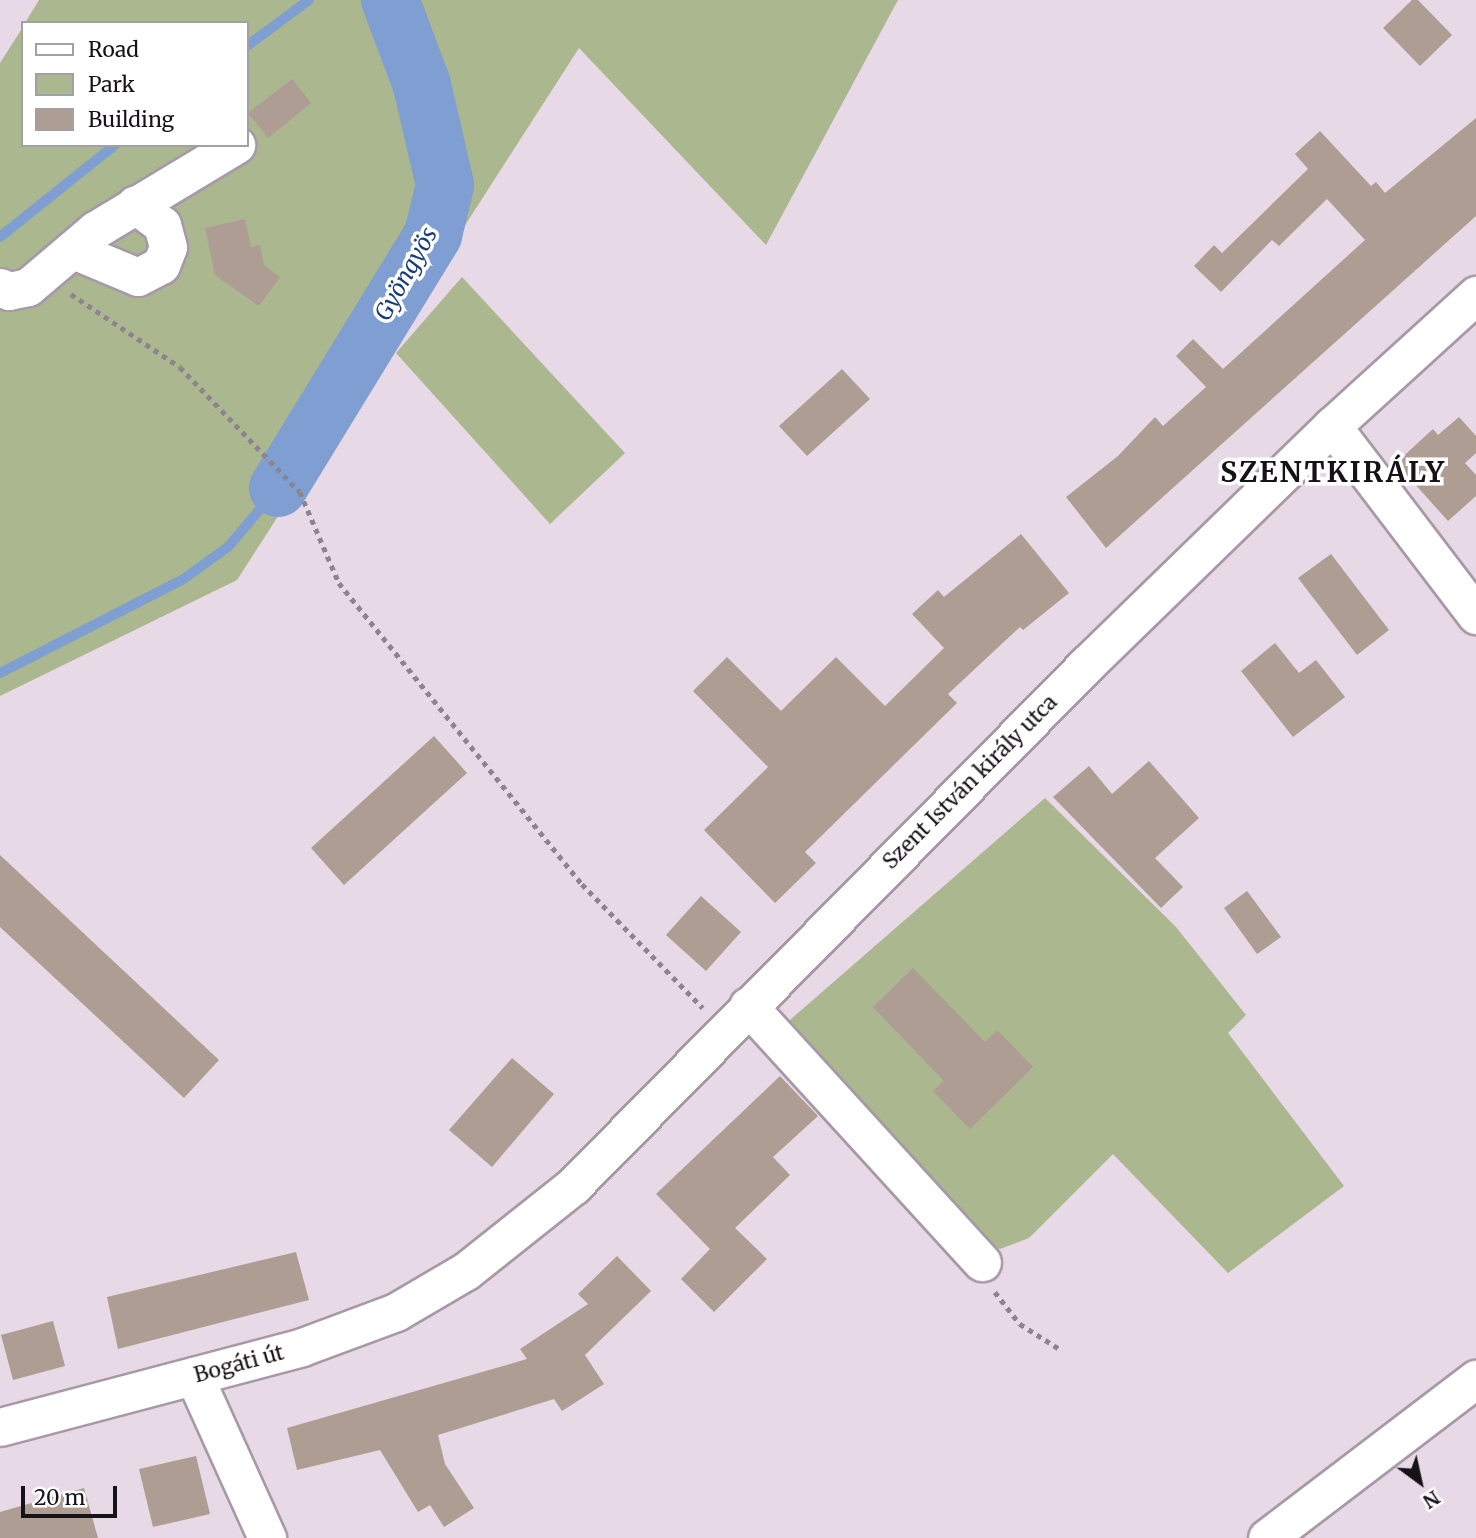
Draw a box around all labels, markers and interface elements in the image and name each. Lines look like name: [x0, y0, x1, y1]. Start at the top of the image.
legend: [21, 21, 248, 147]
text: Road: [88, 36, 139, 63]
text: Park: [88, 71, 135, 98]
text: Building: [88, 106, 174, 133]
water label: Gyöngyös: [369, 223, 443, 325]
district label: SZENTKIRÁLY: [1222, 455, 1444, 489]
street label: Szent István király utca: [878, 690, 1062, 874]
street label: Bogáti út: [191, 1340, 287, 1388]
north arrow: [1385, 1447, 1455, 1517]
scale bar: [24, 1472, 121, 1516]
text: 20 m: [34, 1484, 85, 1511]
text: N: [1419, 1485, 1444, 1514]

